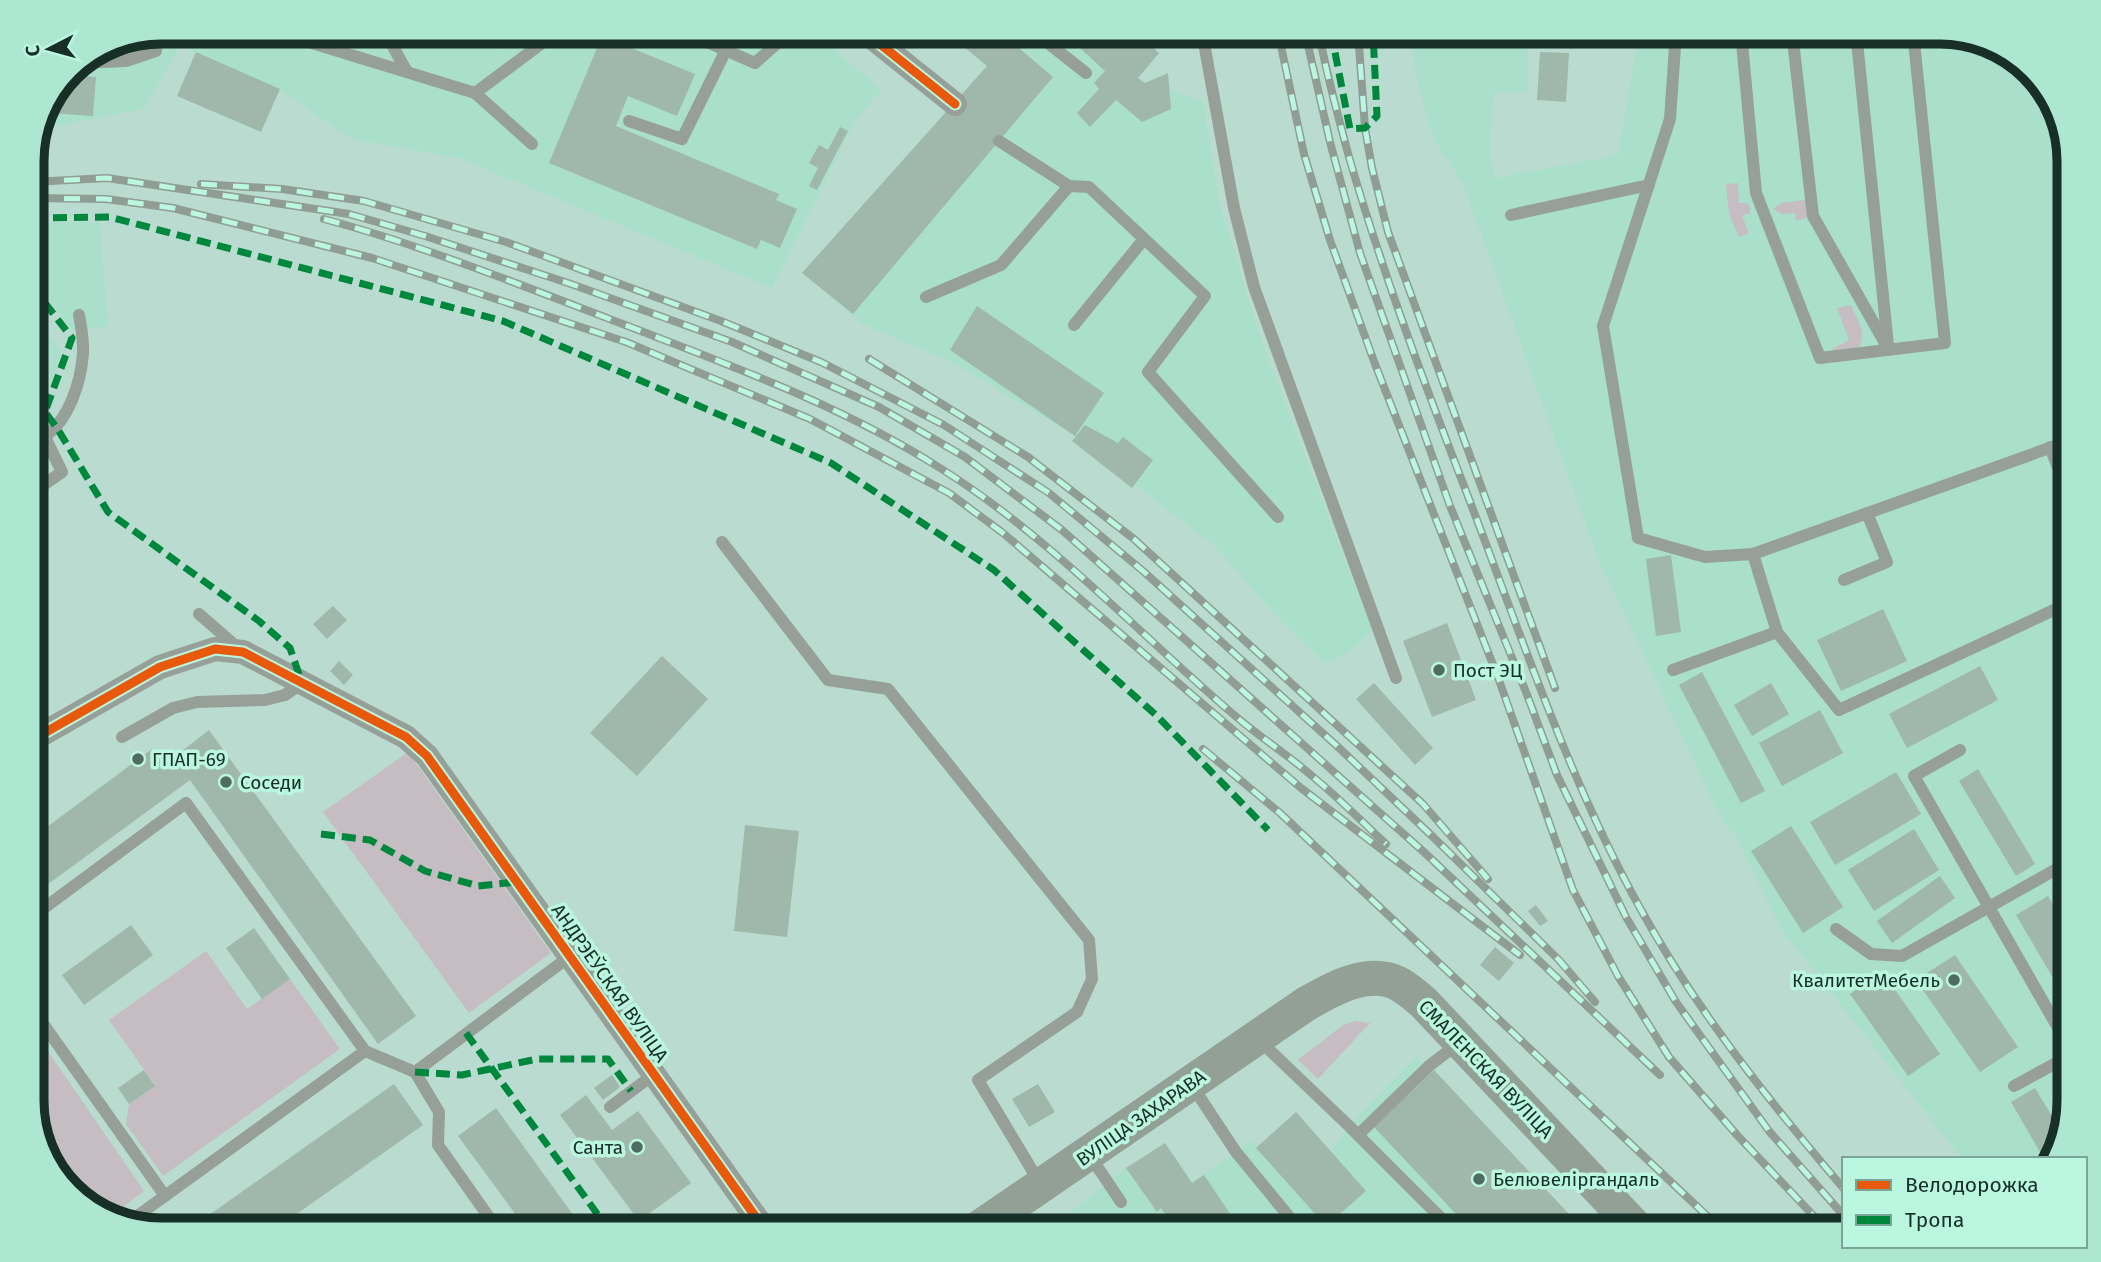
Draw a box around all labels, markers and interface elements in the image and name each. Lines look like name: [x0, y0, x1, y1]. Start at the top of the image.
north arrow: [14, 14, 84, 84]
text: С: [21, 44, 45, 57]
place label: Пост ЭЦ: [1453, 659, 1523, 682]
marker: Пост ЭЦ: [1431, 662, 1447, 678]
place label: ГПАП-69: [152, 748, 226, 771]
marker: ГПАП-69: [130, 751, 146, 767]
place label: Соседи: [240, 771, 302, 794]
marker: Соседи: [218, 774, 234, 790]
street label: АНДРЭЕЎСКАЯ ВУЛІЦА: [547, 899, 673, 1067]
place label: КвалитетМебель: [1792, 969, 1940, 992]
marker: КвалитетМебель: [1946, 972, 1962, 988]
street label: СМАЛЕНСКАЯ ВУЛІЦА: [1414, 995, 1558, 1143]
street label: ВУЛІЦА ЗАХАРАВА: [1072, 1065, 1210, 1171]
place label: Санта: [573, 1136, 623, 1159]
marker: Санта: [629, 1139, 645, 1155]
legend: [1842, 1157, 2087, 1248]
place label: Белювеліргандаль: [1493, 1168, 1659, 1191]
marker: Белювеліргандаль: [1471, 1171, 1487, 1187]
text: Велодорожка: [1905, 1172, 2039, 1198]
text: Тропа: [1905, 1207, 1964, 1233]

